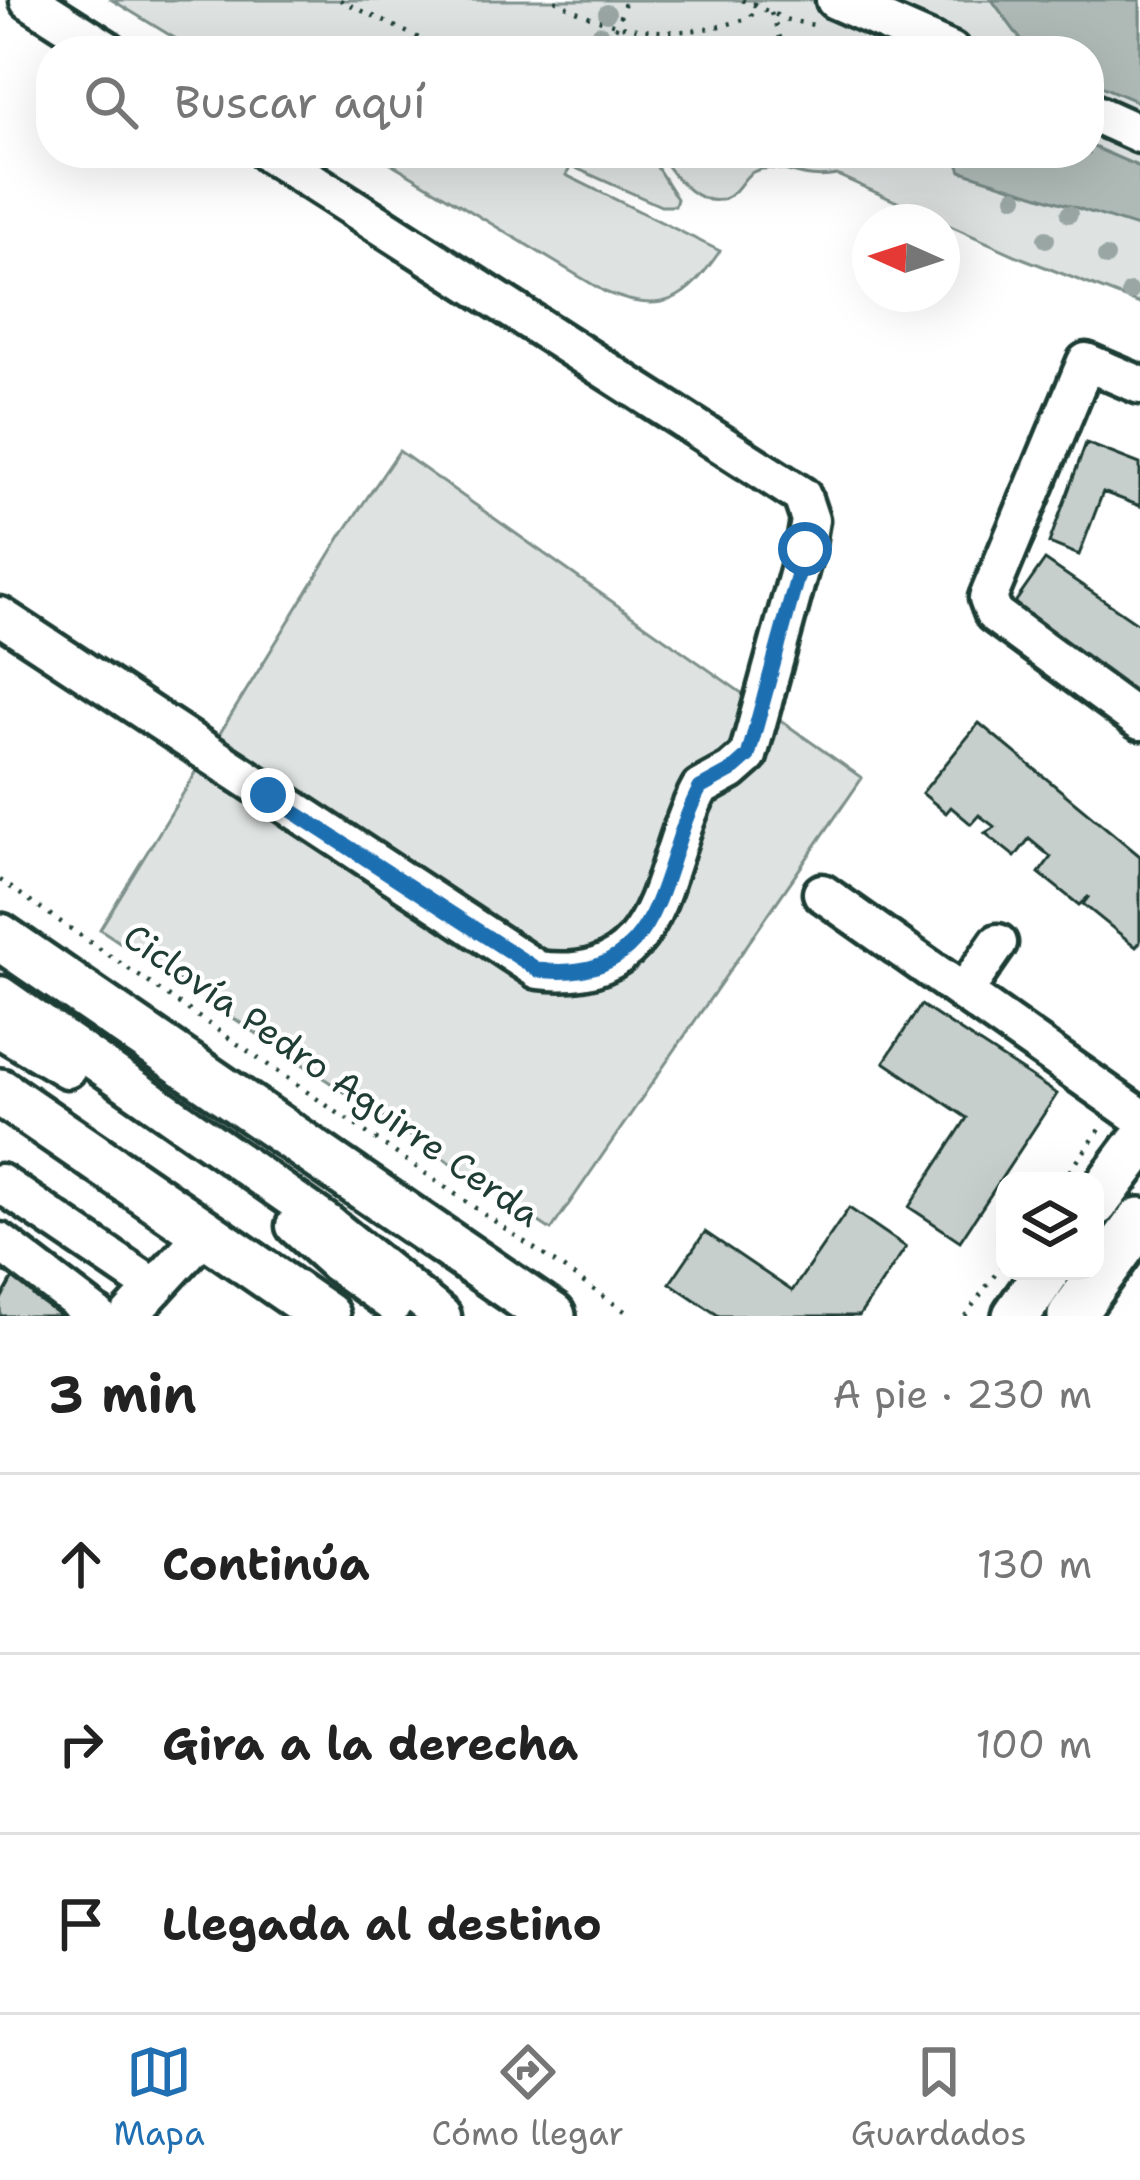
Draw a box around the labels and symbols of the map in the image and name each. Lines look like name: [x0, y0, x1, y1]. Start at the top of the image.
north arrow: [852, 204, 960, 312]
route start: [778, 522, 832, 576]
route end: [241, 768, 295, 822]
street label: Ciclovía Pedro Aguirre Cerda: [114, 912, 550, 1238]

